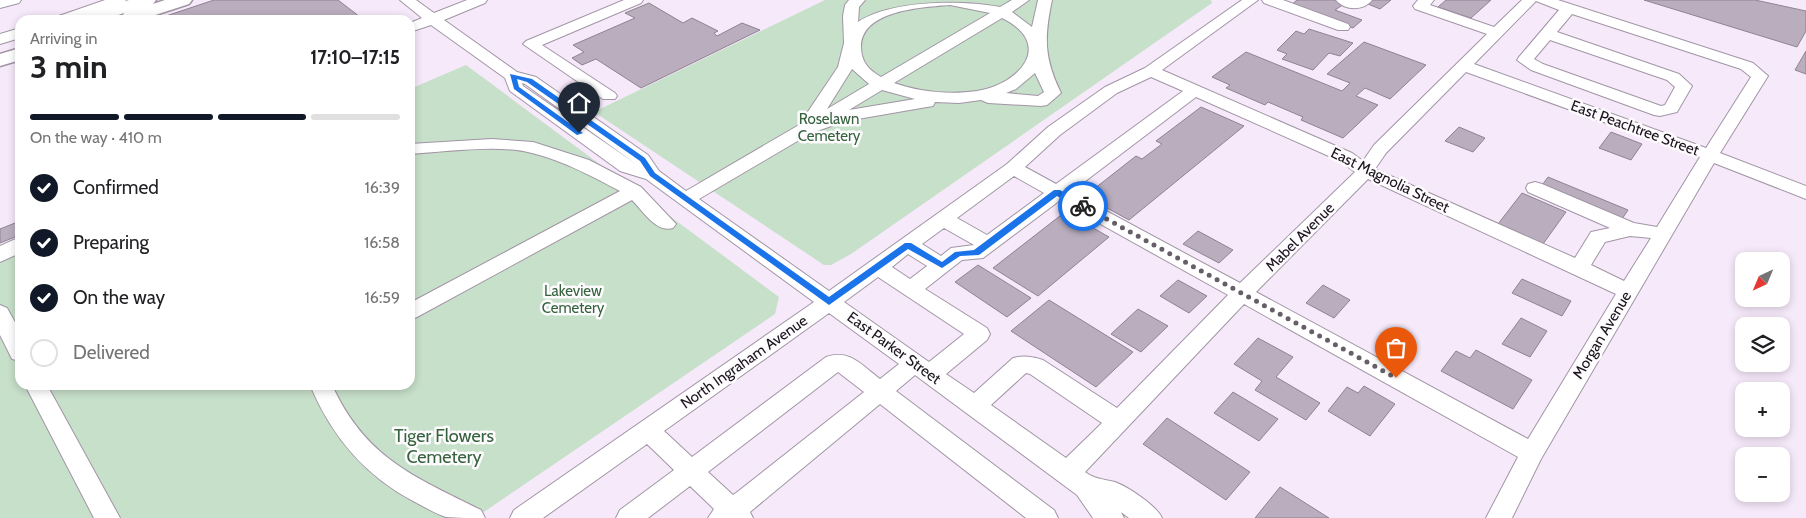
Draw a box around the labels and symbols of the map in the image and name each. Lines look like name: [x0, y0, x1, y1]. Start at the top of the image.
pin: [558, 82, 600, 133]
street label: East Peachtree Street: [1568, 96, 1702, 160]
park label: Roselawn Cemetery: [798, 110, 861, 145]
street label: East Magnolia Street: [1328, 144, 1452, 216]
courier: [1058, 181, 1108, 231]
street label: Mabel Avenue: [1262, 199, 1338, 275]
north arrow: [1735, 252, 1790, 308]
park label: Lakeview Cemetery: [542, 282, 605, 317]
street label: Morgan Avenue: [1569, 288, 1635, 382]
street label: East Parker Street: [844, 308, 944, 388]
street label: North Ingraham Avenue: [677, 311, 811, 413]
pin: [1375, 327, 1417, 378]
park label: Tiger Flowers Cemetery: [394, 425, 494, 468]

